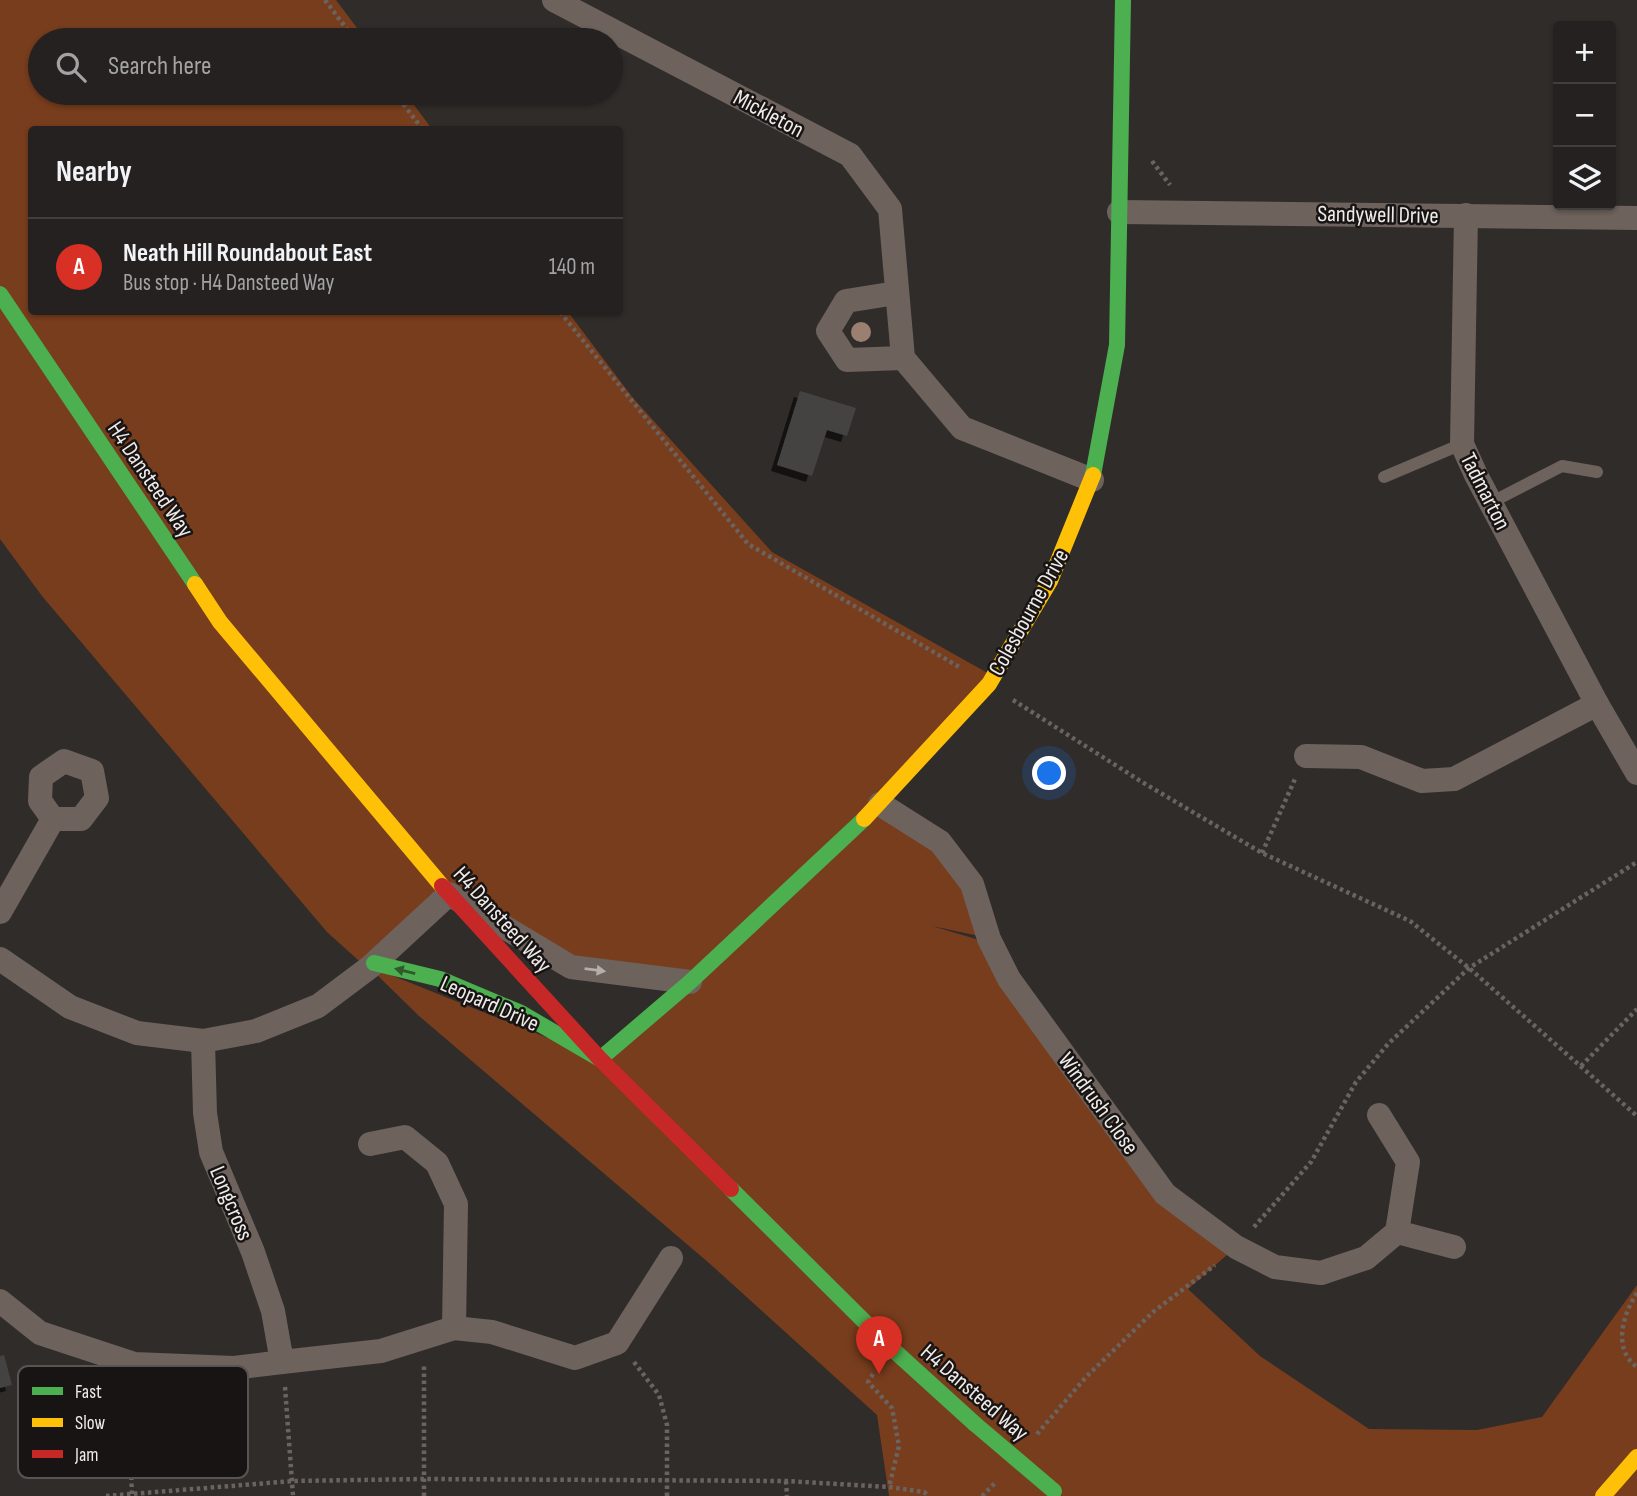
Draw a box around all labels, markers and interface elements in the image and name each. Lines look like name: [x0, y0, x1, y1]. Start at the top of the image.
map controls: [1553, 21, 1616, 210]
button: +: [1553, 21, 1616, 84]
search box: [28, 28, 623, 105]
icon: search: [52, 48, 90, 86]
text: Search here: [108, 51, 211, 82]
street label: Mickleton: [729, 84, 808, 144]
button: −: [1553, 84, 1616, 147]
button: layers: [1553, 147, 1616, 210]
text: Nearby: [56, 154, 132, 190]
street label: Sandywell Drive: [1317, 200, 1439, 230]
text: Neath Hill Roundabout East: [123, 238, 372, 269]
text: A: [74, 253, 84, 281]
text: 140 m: [549, 253, 595, 281]
text: Bus stop · H4 Dansteed Way: [123, 269, 334, 297]
street label: H4 Dansteed Way: [101, 416, 199, 543]
street label: Tadmarton: [1454, 448, 1516, 535]
street label: Colesbourne Drive: [983, 544, 1075, 681]
your location: [1032, 756, 1066, 790]
street label: H4 Dansteed Way: [447, 861, 557, 979]
one-way arrow: [584, 964, 606, 975]
one-way arrow: [394, 965, 416, 976]
street label: Leopard Drive: [436, 970, 543, 1038]
street label: Windrush Close: [1052, 1047, 1145, 1160]
street label: Longcross: [203, 1162, 259, 1245]
pin: A: [856, 1316, 902, 1374]
street label: H4 Dansteed Way: [915, 1338, 1034, 1447]
legend: [18, 1366, 248, 1478]
text: Fast: [75, 1381, 102, 1404]
text: Slow: [75, 1412, 105, 1435]
text: Jam: [74, 1444, 98, 1467]

